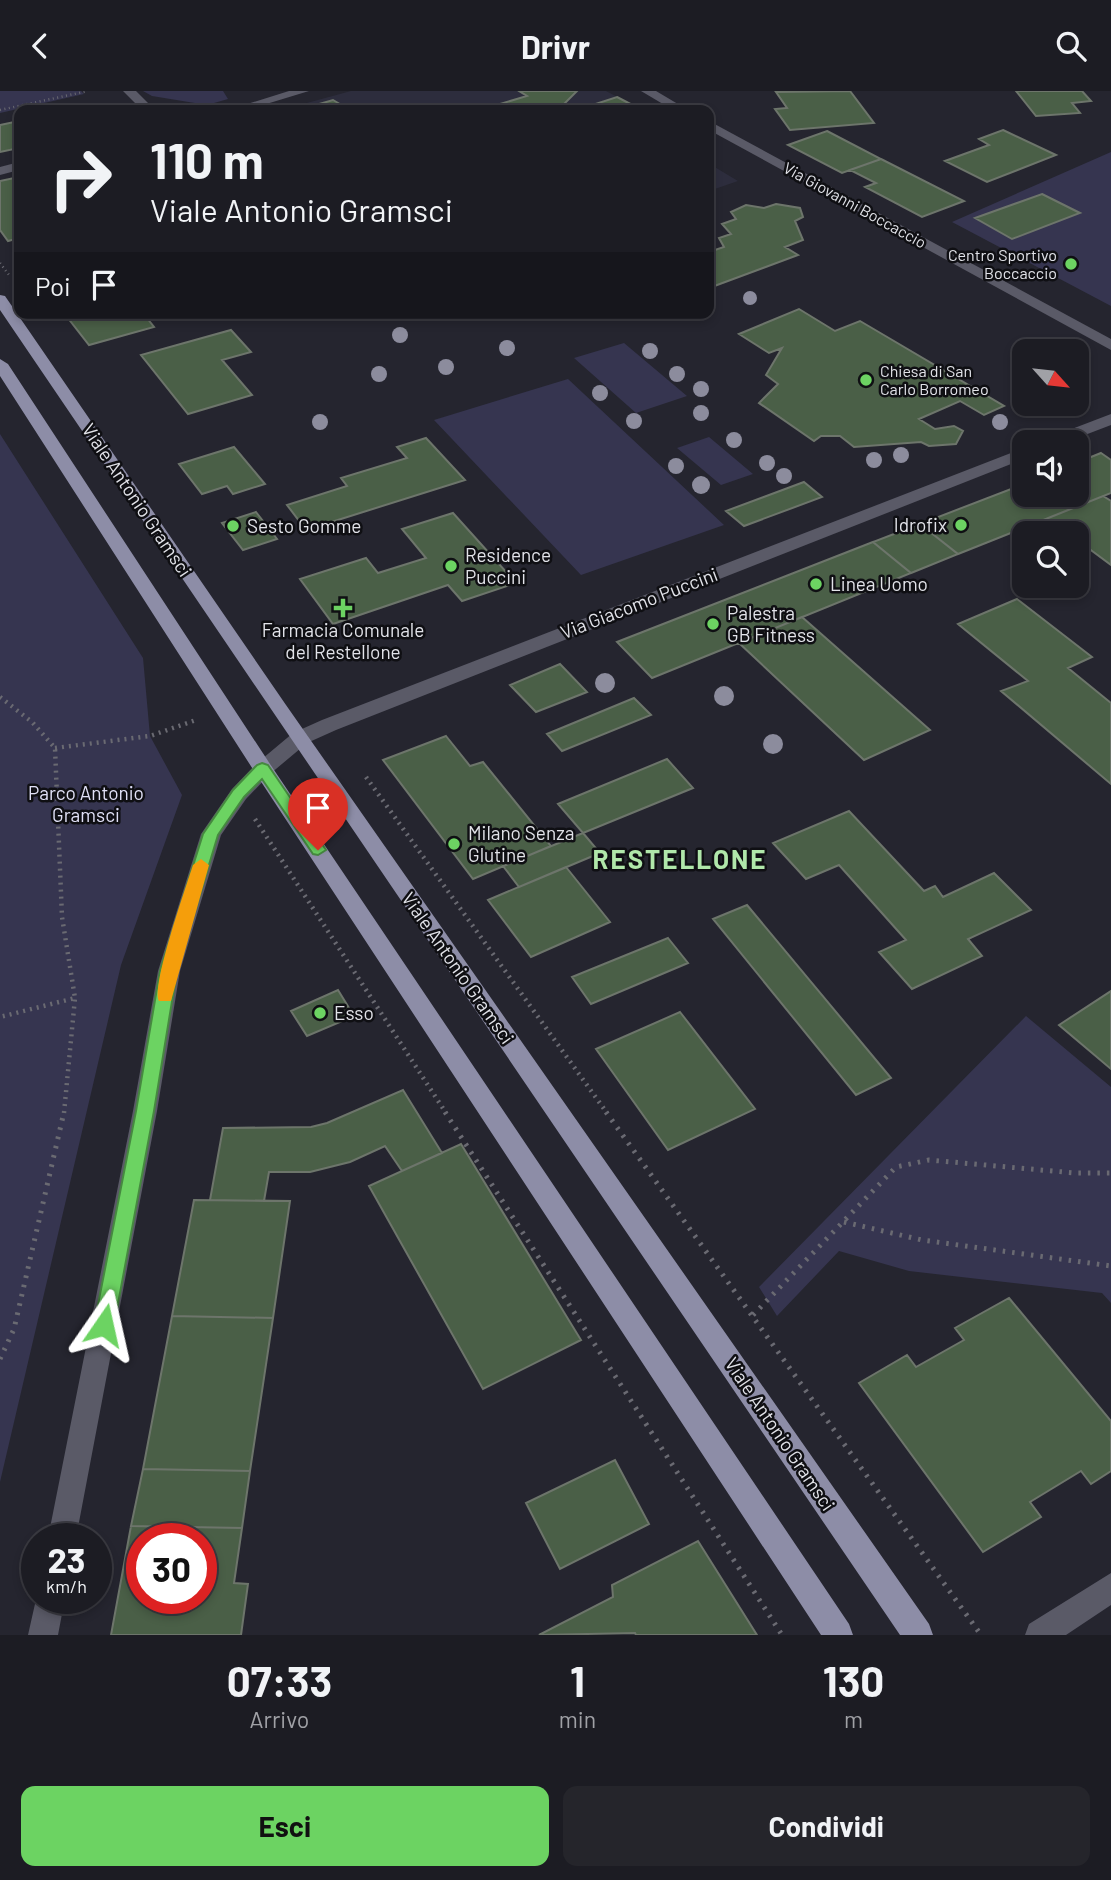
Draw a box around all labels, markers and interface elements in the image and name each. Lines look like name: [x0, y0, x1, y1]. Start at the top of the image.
icon: back: [21, 27, 59, 65]
text: Drivr: [521, 27, 590, 65]
icon: search: [1052, 27, 1090, 65]
text: 110 m: [150, 130, 264, 189]
icon: right: [35, 133, 126, 224]
street label: Via Giovanni Boccaccio: [781, 157, 930, 252]
text: Viale Antonio Gramsci: [150, 190, 453, 228]
place label: Centro Sportivo Boccaccio: [948, 245, 1057, 282]
marker: Centro Sportivo Boccaccio: [1063, 256, 1079, 272]
icon: arrive: [85, 266, 123, 304]
text: Poi: [35, 270, 71, 301]
north arrow: [1012, 339, 1088, 417]
map controls: [1012, 339, 1089, 598]
place label: Chiesa di San Carlo Borromeo: [880, 361, 989, 398]
marker: Chiesa di San Carlo Borromeo: [858, 372, 874, 388]
street label: Viale Antonio Gramsci: [78, 419, 197, 581]
button: sound: [1012, 430, 1089, 507]
place label: Idrofix: [894, 513, 947, 536]
place label: Sesto Gomme: [247, 514, 361, 537]
marker: Idrofix: [953, 517, 969, 533]
marker: Sesto Gomme: [225, 518, 241, 534]
button: search: [1012, 521, 1089, 598]
place label: Residence Puccini: [465, 543, 551, 588]
marker: Residence Puccini: [443, 558, 459, 574]
street label: Via Giacomo Puccini: [557, 562, 721, 643]
place label: Linea Uomo: [830, 572, 928, 595]
marker: Linea Uomo: [808, 576, 824, 592]
marker: Farmacia Comunale del Restellone: [335, 600, 351, 616]
place label: Palestra GB Fitness: [727, 601, 815, 646]
marker: Palestra GB Fitness: [705, 616, 721, 632]
place label: Farmacia Comunale del Restellone: [262, 618, 424, 663]
pin: [288, 778, 348, 850]
park label: Parco Antonio Gramsci: [28, 781, 144, 826]
icon: arrive: [299, 789, 337, 827]
place label: Milano Senza Glutine: [468, 821, 574, 866]
marker: Milano Senza Glutine: [446, 836, 462, 852]
district label: RESTELLONE: [593, 843, 767, 874]
street label: Viale Antonio Gramsci: [397, 887, 519, 1048]
place label: Esso: [334, 1001, 374, 1024]
marker: Esso: [312, 1005, 328, 1021]
position arrow: [67, 1288, 141, 1362]
street label: Viale Antonio Gramsci: [721, 1353, 840, 1515]
speed limit sign: 30: [126, 1523, 217, 1614]
text: 23: [47, 1538, 86, 1580]
text: km/h: [46, 1575, 87, 1597]
text: 07:33: [227, 1655, 332, 1705]
text: 1: [570, 1655, 585, 1705]
text: 130: [823, 1655, 884, 1705]
text: Arrivo: [250, 1705, 309, 1733]
text: min: [559, 1705, 596, 1733]
text: m: [844, 1705, 863, 1733]
button: Esci: [21, 1786, 549, 1866]
button: Condividi: [563, 1786, 1090, 1866]

